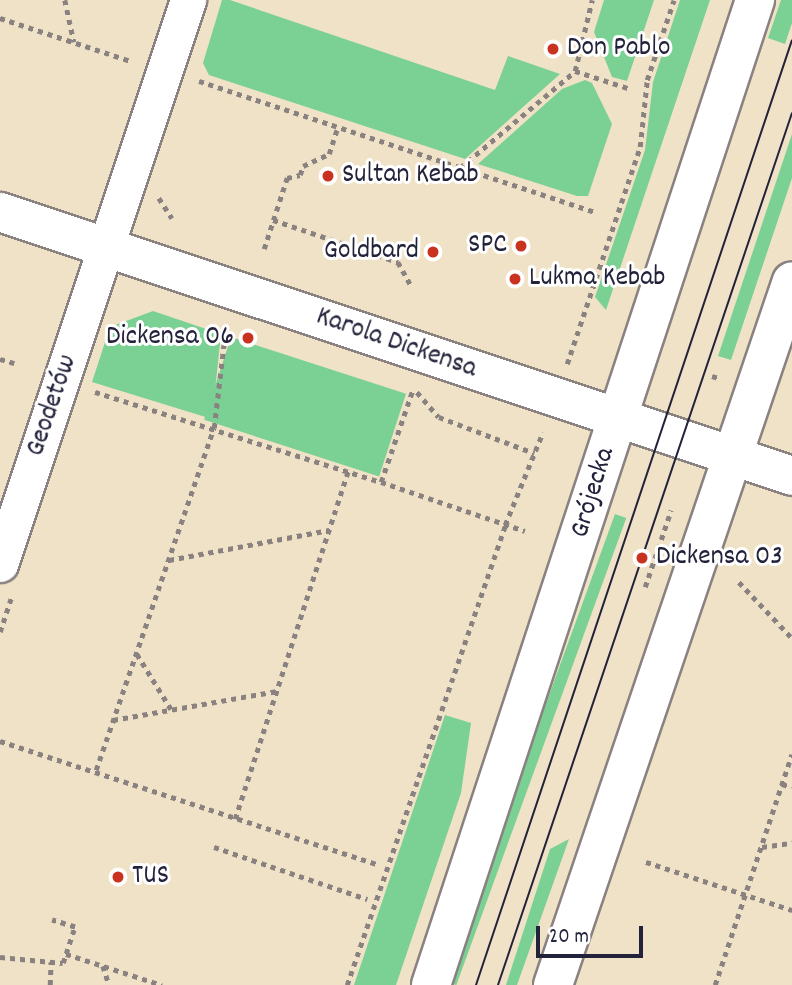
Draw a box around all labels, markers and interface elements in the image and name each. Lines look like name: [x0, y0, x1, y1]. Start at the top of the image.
place label: Don Pablo: [567, 32, 670, 66]
marker: Don Pablo: [545, 41, 561, 57]
place label: Sultan Kebab: [342, 159, 479, 193]
marker: Sultan Kebab: [320, 168, 336, 184]
place label: SPC: [468, 229, 507, 263]
place label: Goldbard: [324, 235, 419, 269]
marker: SPC: [513, 238, 529, 254]
marker: Goldbard: [425, 244, 441, 260]
place label: Lukma Kebab: [529, 262, 665, 296]
marker: Lukma Kebab: [507, 271, 523, 287]
street label: Karola Dickensa: [311, 301, 481, 387]
place label: Dickensa 06: [106, 321, 234, 355]
marker: Dickensa 06: [240, 330, 256, 346]
street label: Geodetów: [20, 351, 86, 461]
street label: Grójecka: [564, 444, 624, 542]
place label: Dickensa 03: [656, 541, 783, 575]
marker: Dickensa 03: [634, 550, 650, 566]
place label: TUS: [132, 860, 169, 894]
marker: TUS: [110, 869, 126, 885]
scale bar: [540, 912, 647, 956]
text: 20 m: [549, 923, 589, 953]

